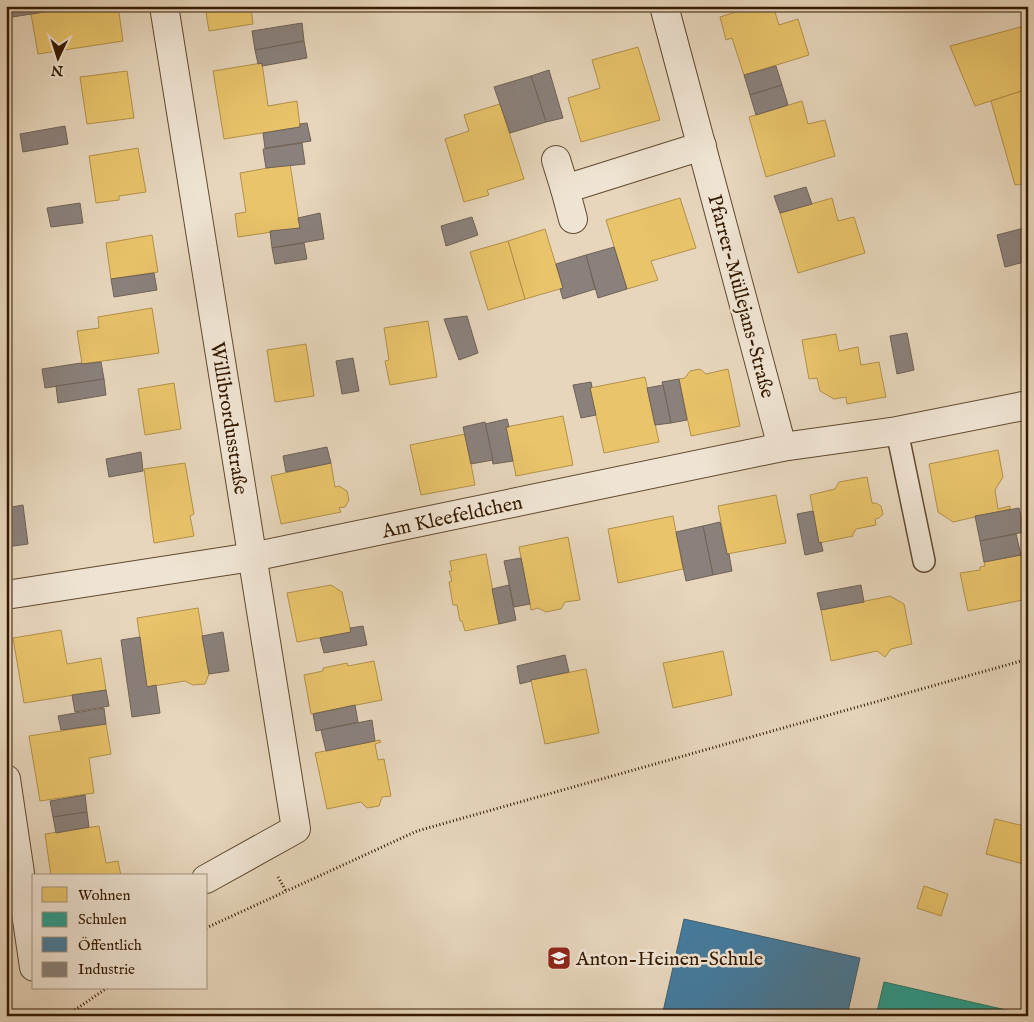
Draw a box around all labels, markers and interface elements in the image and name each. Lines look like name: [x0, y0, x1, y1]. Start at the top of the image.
north arrow: [32, 32, 82, 82]
text: N: [50, 61, 65, 79]
street label: Pfarrer-Müllejans-Straße: [701, 192, 780, 401]
street label: Willibrordusstraße: [204, 340, 253, 496]
street label: Am Kleefeldchen: [379, 490, 525, 545]
legend: [32, 874, 208, 990]
text: Wohnen: [78, 886, 130, 905]
text: Schulen: [78, 910, 127, 929]
text: Öffentlich: [78, 936, 142, 955]
school or university icon: Anton-Heinen-Schule: [546, 945, 572, 971]
place label: Anton-Heinen-Schule: [575, 947, 763, 972]
text: Industrie: [78, 960, 135, 979]

